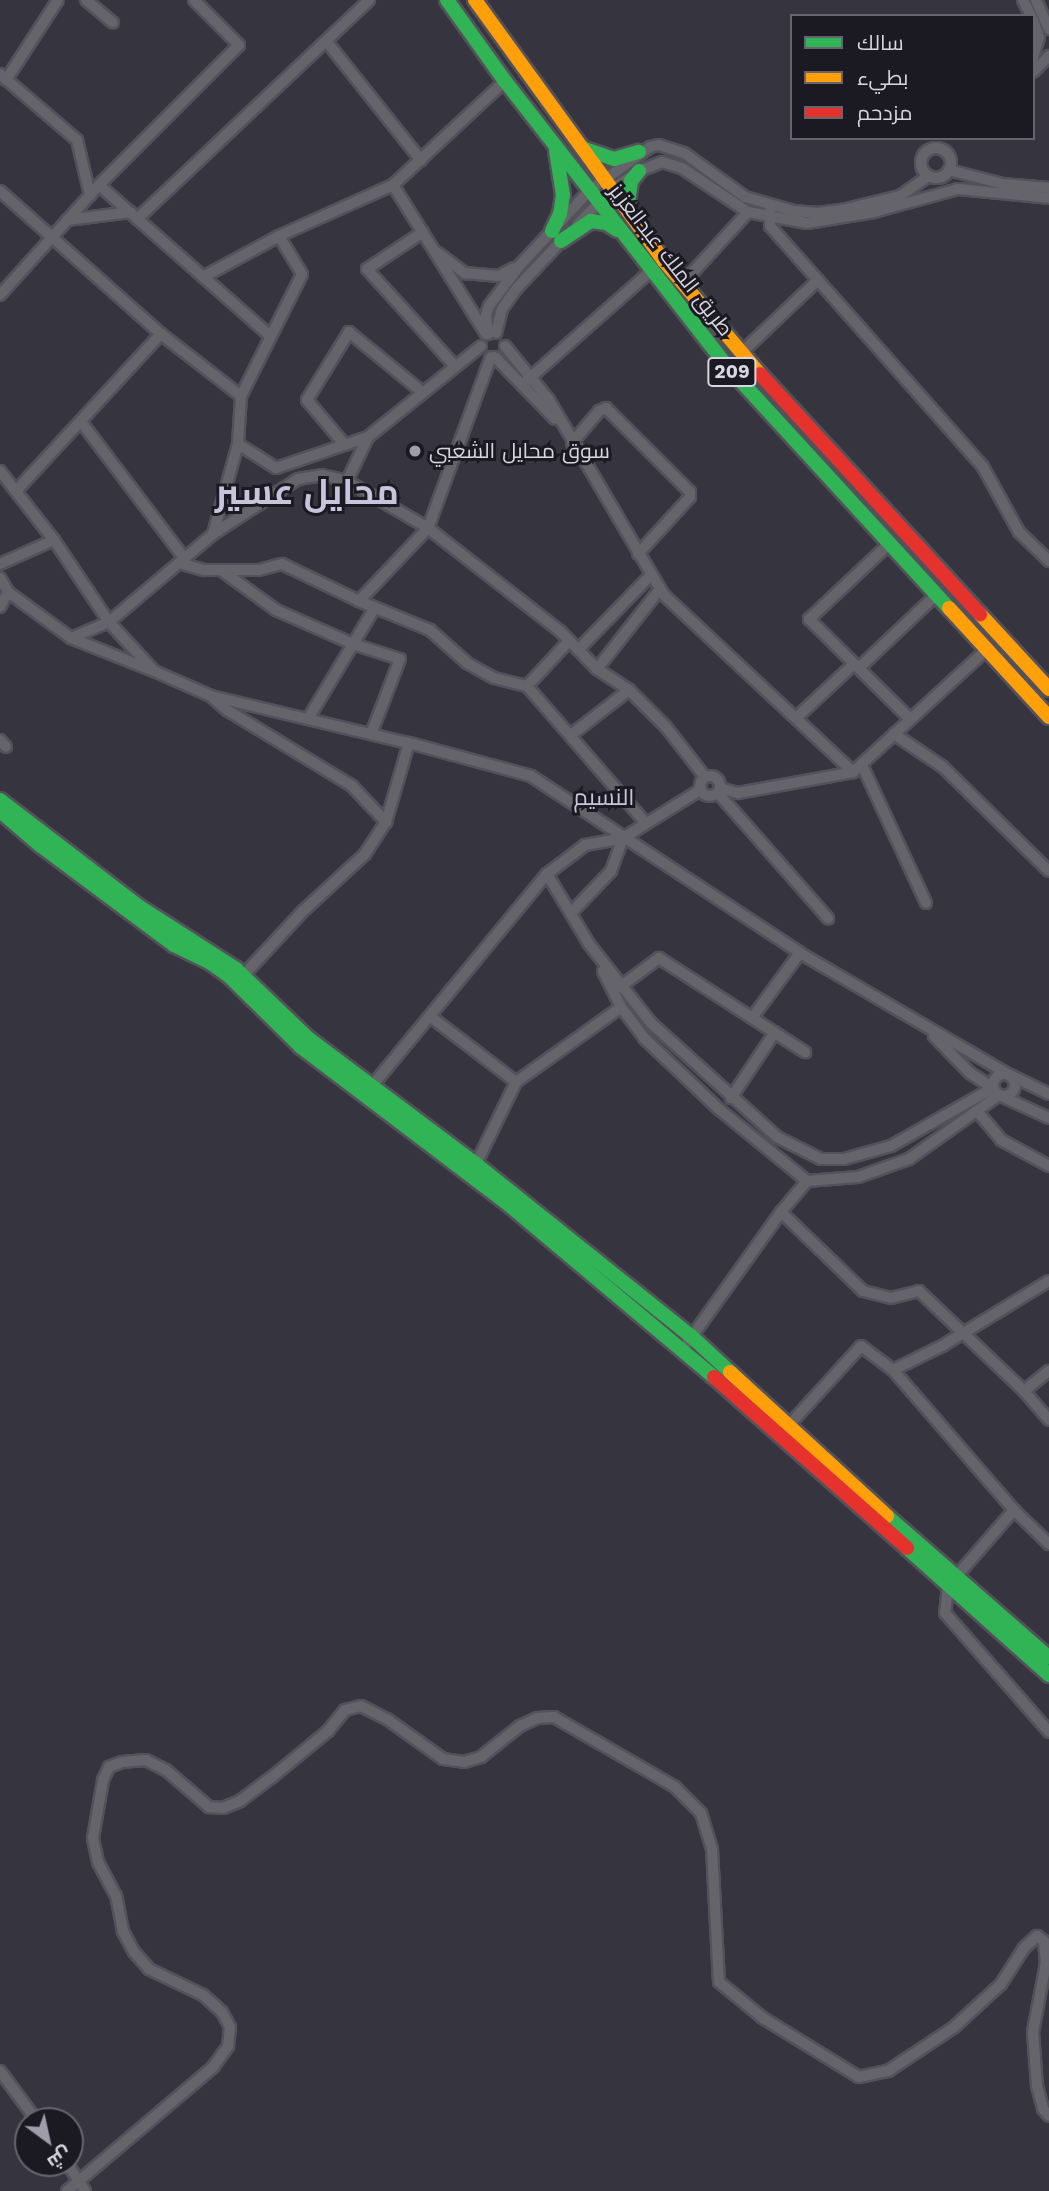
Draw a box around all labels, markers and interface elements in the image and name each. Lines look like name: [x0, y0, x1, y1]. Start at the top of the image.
legend: [790, 14, 1035, 140]
text: سالك: [857, 30, 904, 55]
text: بطيء: [857, 65, 908, 90]
text: مزدحم: [857, 100, 912, 125]
street label: طريق الملك عبدالعزيز: [604, 179, 738, 341]
road number: 209: [706, 356, 758, 388]
place label: سوق محايل الشعبي: [429, 438, 610, 464]
marker: سوق محايل الشعبي: [407, 443, 423, 459]
district label: محايل عسير: [215, 471, 399, 513]
district label: النسيم: [574, 784, 634, 812]
north arrow: [14, 2107, 84, 2177]
text: ش: [43, 2142, 76, 2175]

